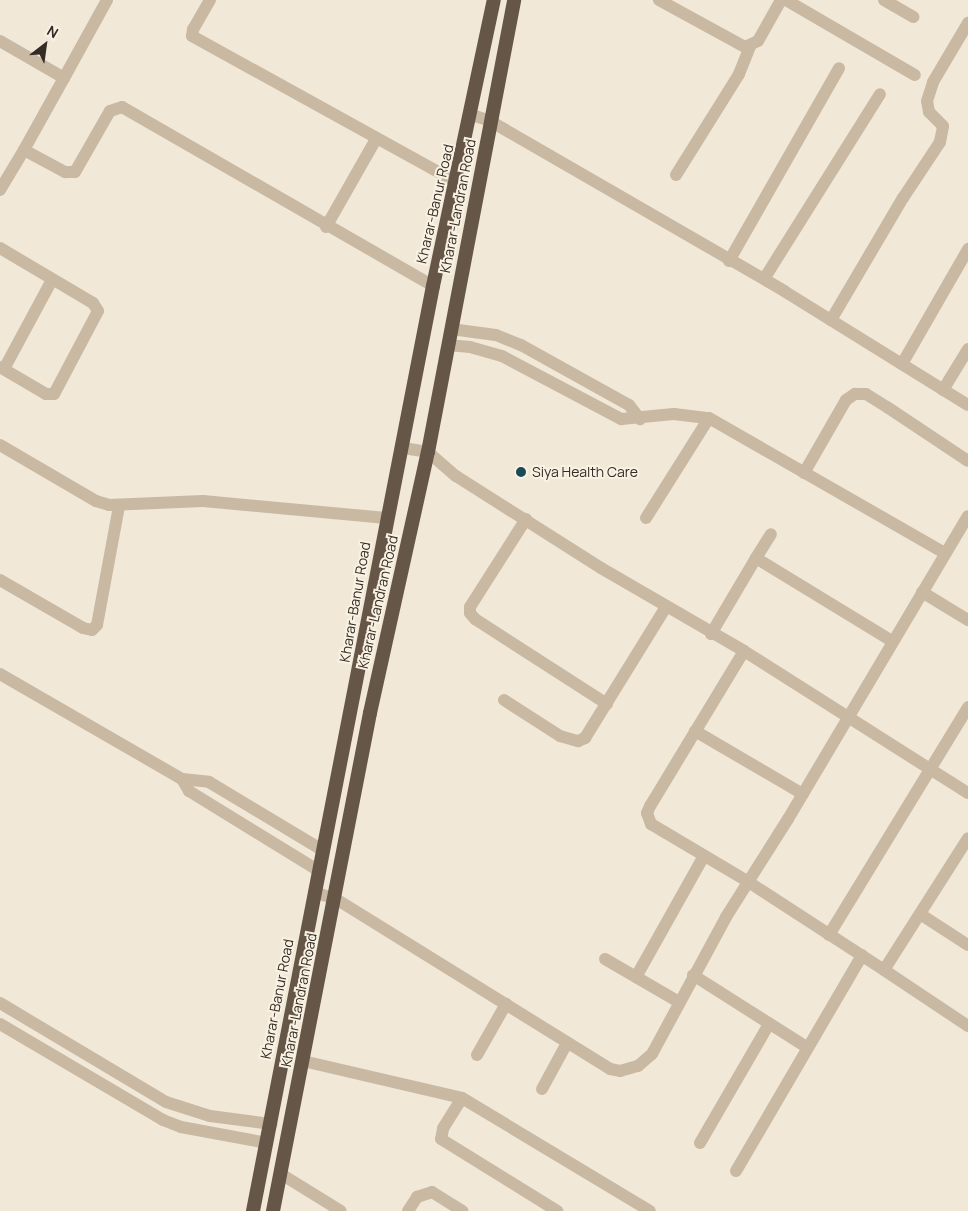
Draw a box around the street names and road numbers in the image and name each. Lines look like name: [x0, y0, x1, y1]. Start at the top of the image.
street label: Kharar-Landran Road: [437, 138, 479, 274]
street label: Kharar-Banur Road: [413, 143, 457, 265]
street label: Kharar-Landran Road: [354, 534, 402, 670]
street label: Kharar-Banur Road: [336, 541, 374, 663]
street label: Kharar-Landran Road: [278, 932, 320, 1068]
street label: Kharar-Banur Road: [257, 938, 297, 1060]

